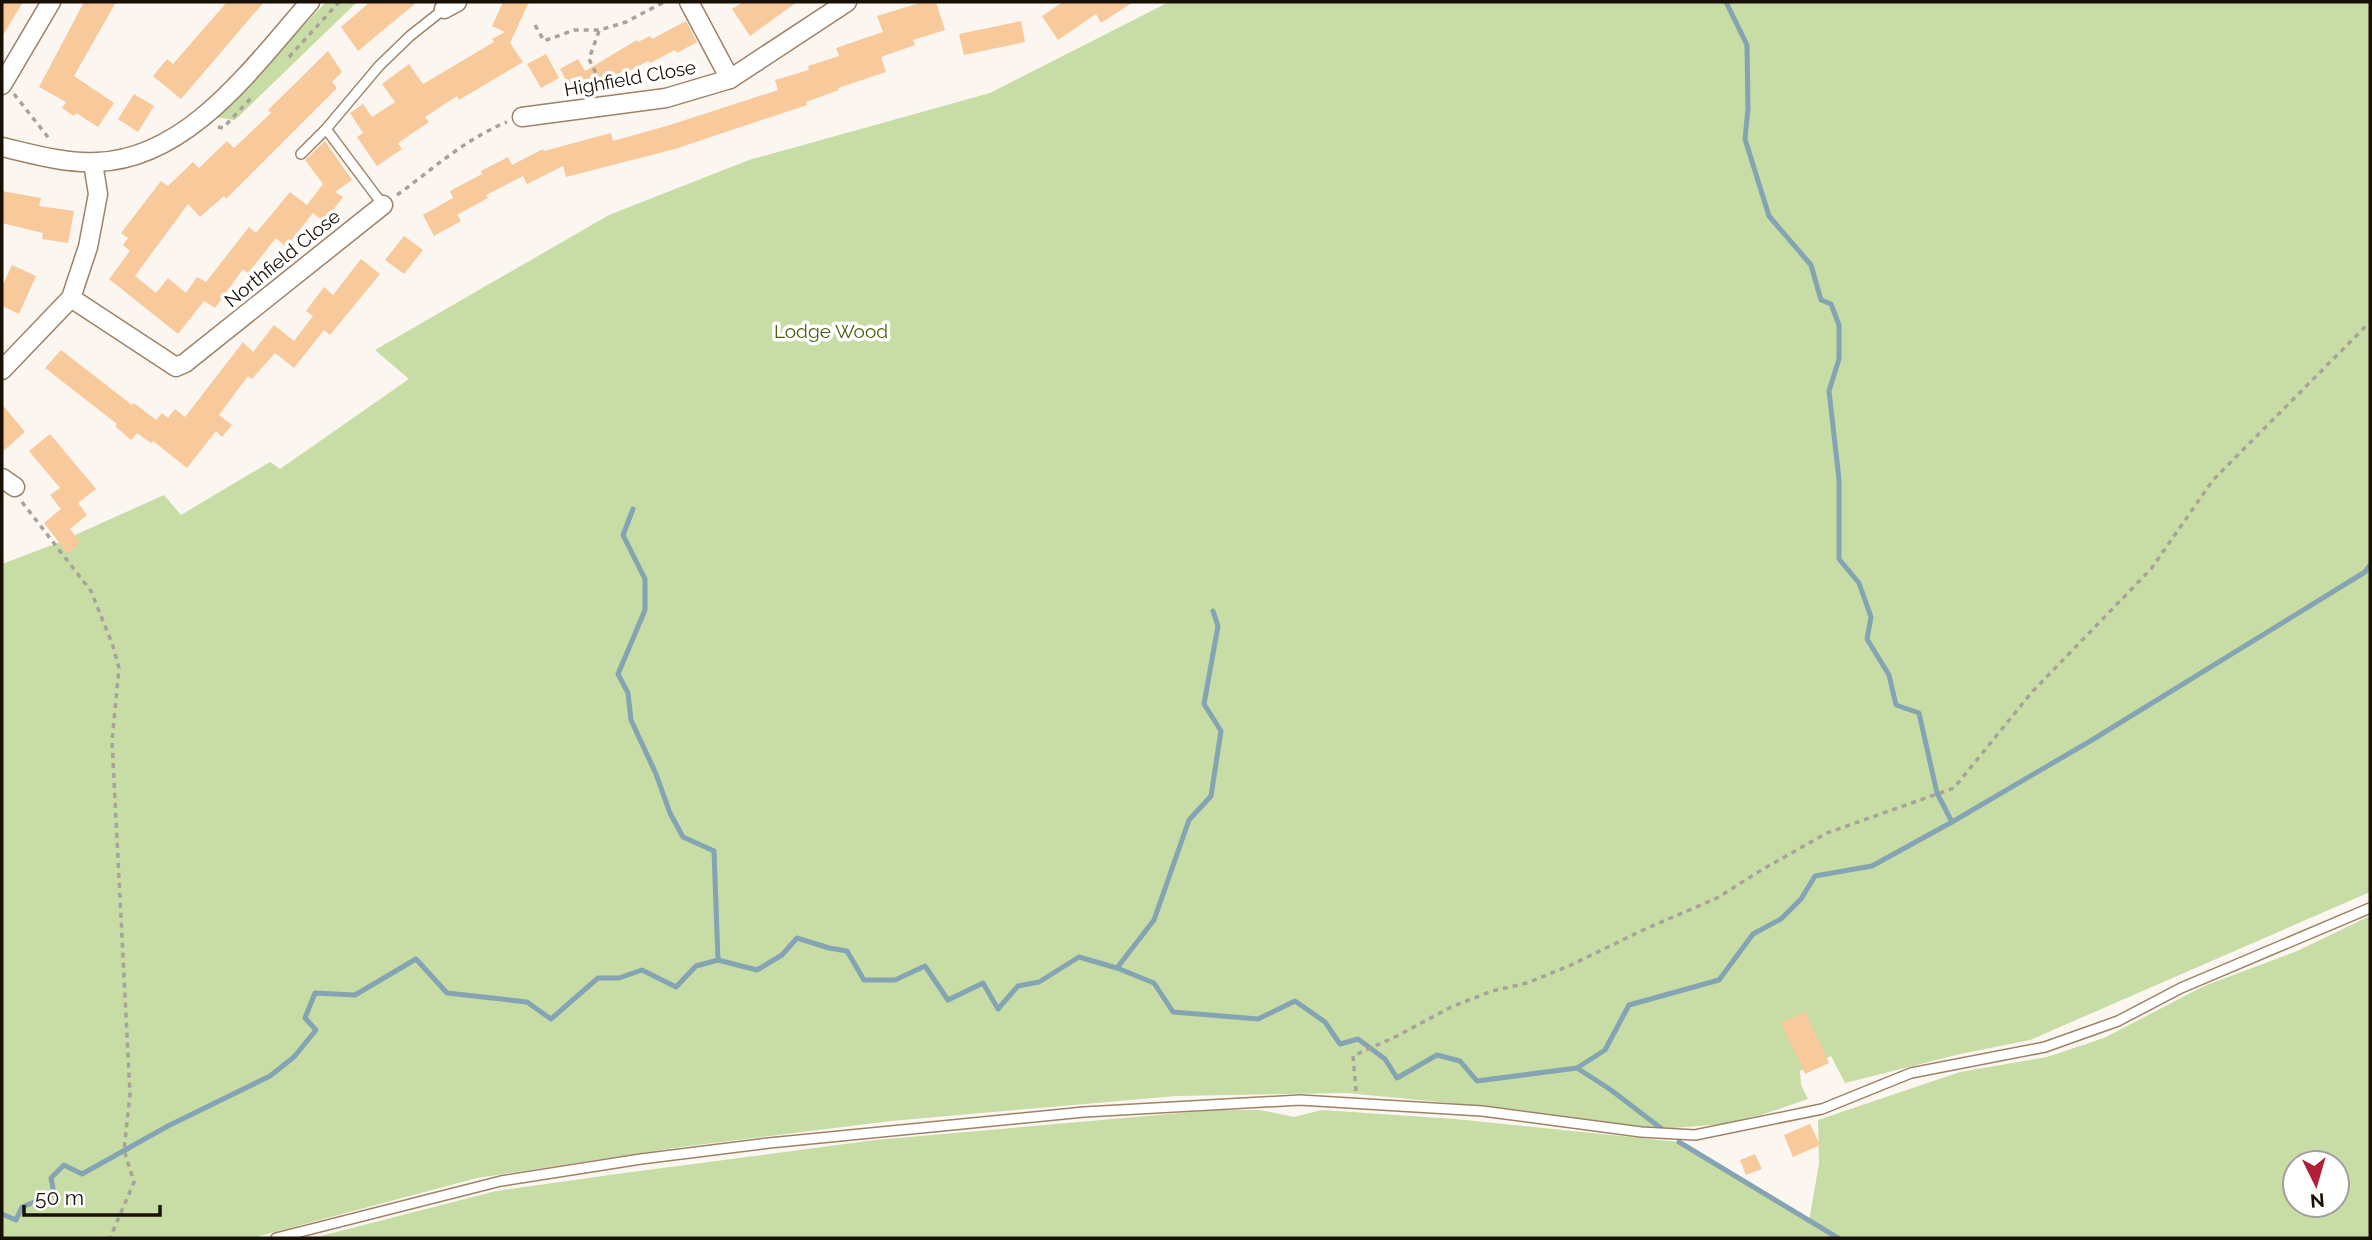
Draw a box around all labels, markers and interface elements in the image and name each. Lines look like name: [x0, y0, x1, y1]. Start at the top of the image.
street label: Highfield Close: [562, 56, 698, 100]
street label: Northfield Close: [220, 205, 344, 311]
park label: Lodge Wood: [774, 320, 888, 342]
north arrow: [2281, 1149, 2351, 1219]
scale bar: [24, 1174, 161, 1218]
text: 50 m: [35, 1185, 84, 1210]
text: N: [2309, 1189, 2326, 1213]

